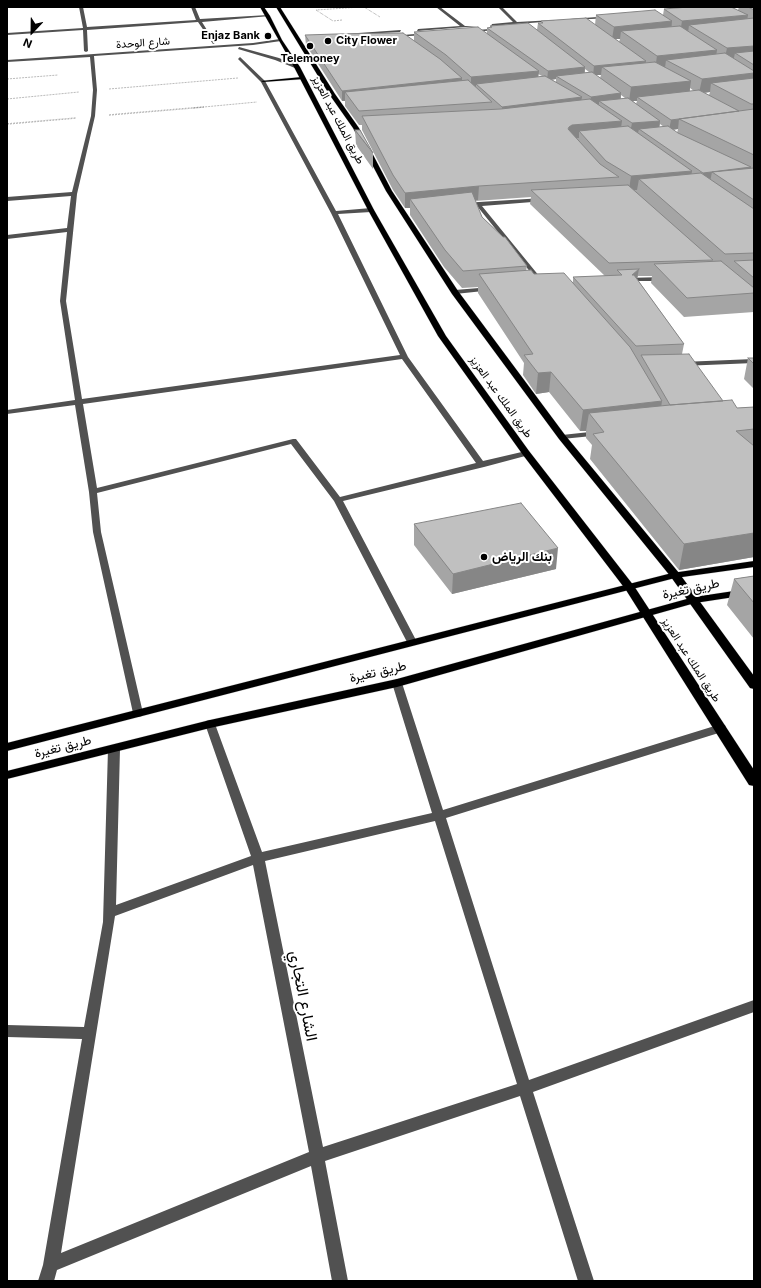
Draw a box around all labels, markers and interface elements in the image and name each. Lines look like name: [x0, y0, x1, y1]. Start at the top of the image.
north arrow: [12, 12, 52, 52]
place label: Enjaz Bank: [201, 29, 260, 43]
marker: Enjaz Bank: [263, 31, 273, 41]
place label: City Flower: [336, 34, 397, 48]
text: N: [21, 35, 34, 51]
street label: شارع الوحدة: [116, 35, 170, 51]
marker: City Flower: [323, 36, 333, 46]
marker: Telemoney: [305, 41, 315, 51]
place label: Telemoney: [280, 52, 340, 66]
street label: طريق الملك عبد العزيز: [309, 74, 367, 166]
street label: طريق الملك عبد العزيز: [467, 354, 535, 440]
place label: بنك الرياض: [492, 549, 552, 565]
marker: بنك الرياض: [479, 552, 489, 562]
street label: طريق تغيرة: [661, 575, 721, 603]
street label: طريق الملك عبد العزيز: [659, 615, 723, 705]
street label: طريق تغيرة: [348, 658, 408, 686]
street label: طريق تغيرة: [33, 732, 93, 762]
street label: الشارع التجاري: [285, 949, 321, 1043]

